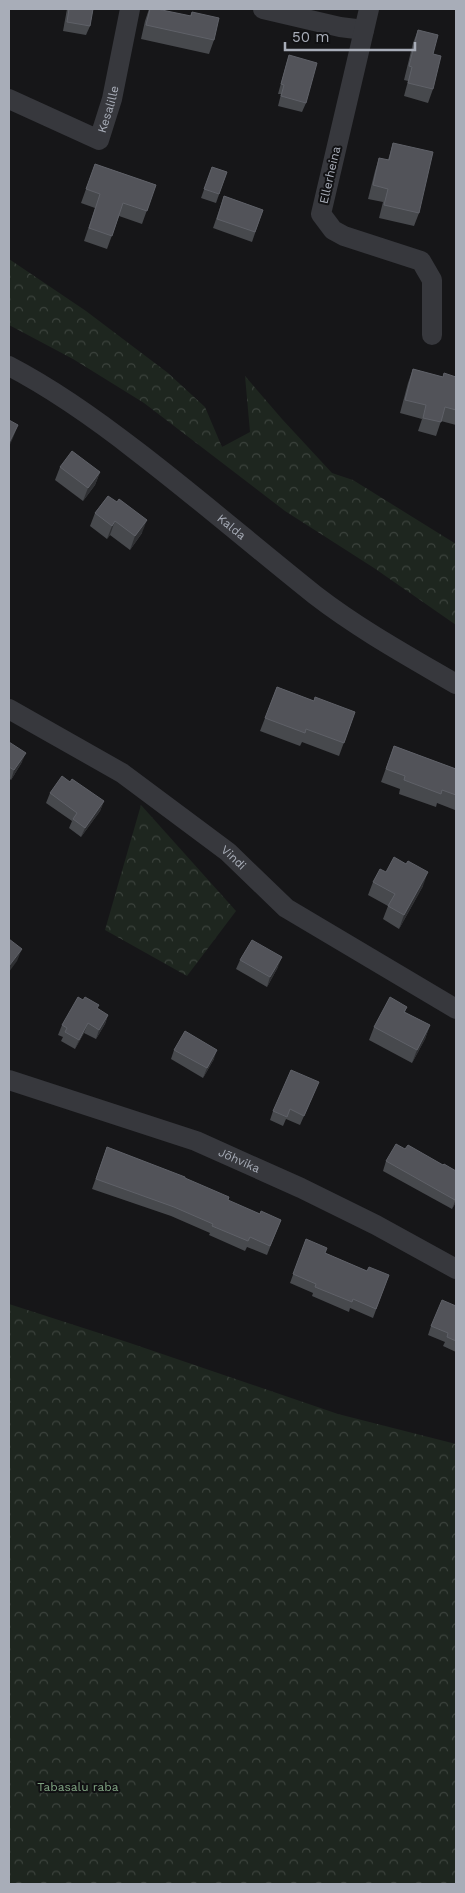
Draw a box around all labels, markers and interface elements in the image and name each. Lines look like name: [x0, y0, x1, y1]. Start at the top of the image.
scale bar: [285, 20, 415, 52]
text: 50 m: [292, 28, 329, 46]
street label: Kesalille: [95, 84, 122, 135]
street label: Ellerheina: [317, 145, 343, 205]
street label: Kalda: [214, 511, 249, 543]
street label: Vindi: [218, 842, 249, 873]
street label: Jõhvika: [216, 1145, 262, 1176]
park label: Tabasalu raba: [37, 1780, 119, 1794]

